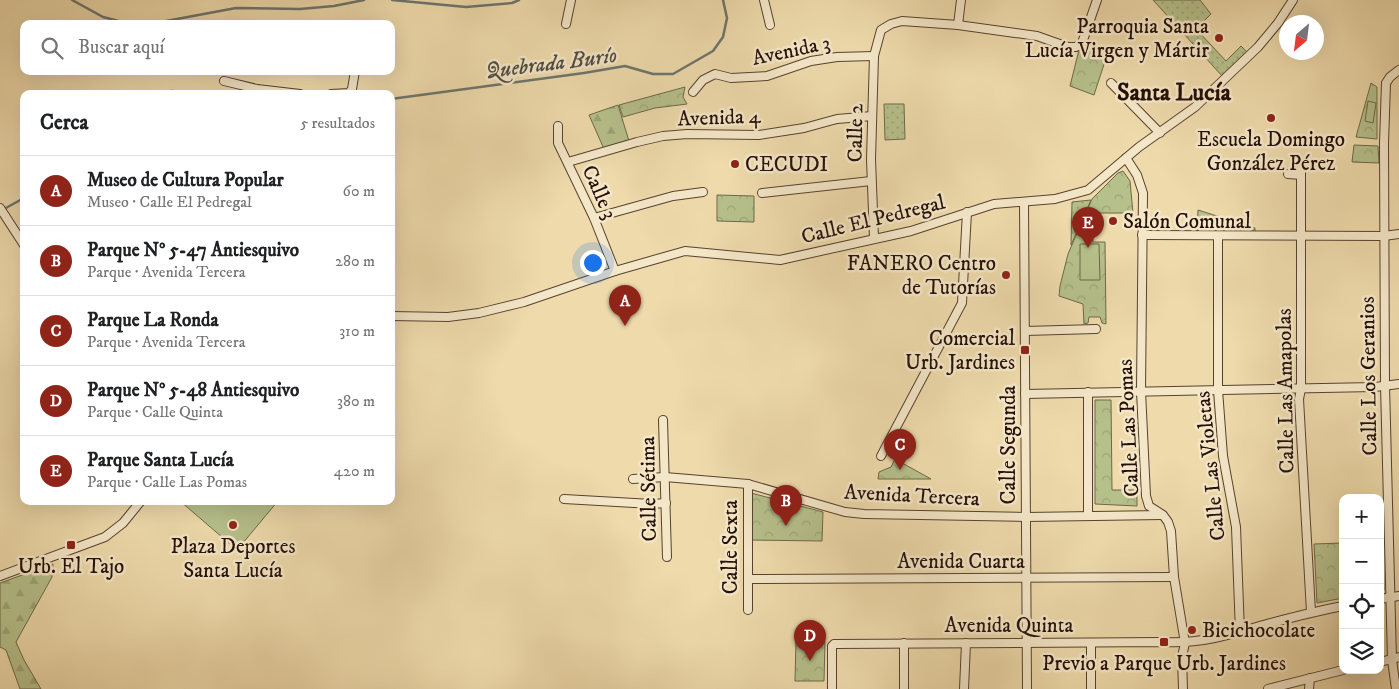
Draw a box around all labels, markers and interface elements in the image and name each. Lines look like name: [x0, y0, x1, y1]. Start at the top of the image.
place label: Parroquia Santa Lucía Virgen y Mártir: [1025, 14, 1209, 64]
north arrow: [1279, 15, 1324, 60]
search box: [20, 20, 395, 75]
street label: Avenida 3: [750, 30, 833, 72]
marker: Parroquia Santa Lucía Virgen y Mártir: [1213, 32, 1225, 44]
icon: search: [38, 34, 66, 62]
text: Buscar aquí: [78, 36, 164, 59]
water label: Quebrada Burío: [484, 42, 619, 85]
district label: Santa Lucía: [1117, 78, 1232, 108]
street label: Calle 2: [842, 103, 870, 163]
street label: Avenida 4: [677, 104, 762, 132]
text: Cerca: [40, 110, 88, 136]
marker: Escuela Domingo González Pérez: [1265, 112, 1277, 124]
text: 5 resultados: [300, 113, 375, 133]
place label: Escuela Domingo González Pérez: [1197, 127, 1345, 177]
place label: CECUDI: [745, 152, 828, 178]
marker: CECUDI: [729, 158, 741, 170]
street label: Calle 3: [576, 161, 622, 223]
text: Museo de Cultura Popular: [87, 169, 284, 192]
text: A: [51, 181, 61, 201]
text: 60 m: [343, 181, 375, 201]
street label: Calle El Pedregal: [799, 189, 949, 250]
text: Museo · Calle El Pedregal: [87, 192, 252, 212]
pin: E: [1072, 207, 1104, 248]
place label: Salón Comunal: [1123, 209, 1252, 235]
marker: Salón Comunal: [1107, 215, 1119, 227]
text: Parque N° 5-47 Antiesquivo: [87, 239, 299, 262]
your location: [580, 250, 606, 276]
text: B: [51, 251, 61, 271]
text: 280 m: [335, 251, 375, 271]
place label: FANERO Centro de Tutorías: [847, 251, 996, 301]
text: Parque · Avenida Tercera: [87, 262, 245, 282]
marker: FANERO Centro de Tutorías: [1000, 269, 1012, 281]
pin: A: [609, 285, 641, 326]
street label: Calle Los Geranios: [1355, 296, 1383, 456]
street label: Calle Las Amapolas: [1272, 308, 1300, 474]
text: Parque La Ronda: [87, 309, 219, 332]
text: C: [51, 321, 61, 341]
text: 310 m: [339, 321, 375, 341]
place label: Comercial Urb. Jardines: [905, 326, 1016, 376]
text: Parque · Avenida Tercera: [87, 332, 245, 352]
marker: Comercial Urb. Jardines: [1019, 344, 1031, 356]
street label: Calle Las Pomas: [1112, 358, 1146, 498]
text: Parque N° 5-48 Antiesquivo: [87, 379, 299, 402]
street label: Calle Segunda: [996, 385, 1022, 505]
street label: Calle Las Violetas: [1190, 390, 1232, 542]
text: D: [50, 391, 62, 411]
text: 380 m: [337, 391, 375, 411]
text: Parque · Calle Quinta: [87, 402, 223, 422]
pin: C: [884, 429, 916, 470]
street label: Calle Sétima: [635, 436, 663, 542]
text: Parque Santa Lucía: [87, 449, 234, 472]
text: E: [50, 461, 62, 481]
text: 420 m: [334, 461, 375, 481]
text: Parque · Calle Las Pomas: [87, 472, 247, 492]
street label: Avenida Tercera: [843, 479, 981, 513]
pin: B: [770, 485, 802, 526]
map controls: [1339, 494, 1384, 674]
button: +: [1339, 494, 1384, 539]
street label: Calle Sexta: [718, 500, 744, 594]
marker: Plaza Deportes Santa Lucía: [227, 519, 239, 531]
place label: Plaza Deportes Santa Lucía: [170, 534, 296, 584]
marker: Urb. El Tajo: [65, 539, 77, 551]
button: −: [1339, 539, 1384, 584]
street label: Avenida Cuarta: [897, 549, 1025, 575]
place label: Urb. El Tajo: [18, 554, 124, 580]
button: locate: [1339, 584, 1384, 629]
street label: Avenida Quinta: [945, 613, 1073, 639]
place label: Bicichocolate: [1202, 618, 1315, 644]
pin: D: [794, 620, 826, 661]
marker: Bicichocolate: [1186, 624, 1198, 636]
button: layers: [1339, 629, 1384, 674]
marker: Previo a Parque Urb. Jardines: [1158, 636, 1170, 648]
place label: Previo a Parque Urb. Jardines: [1042, 651, 1286, 677]

